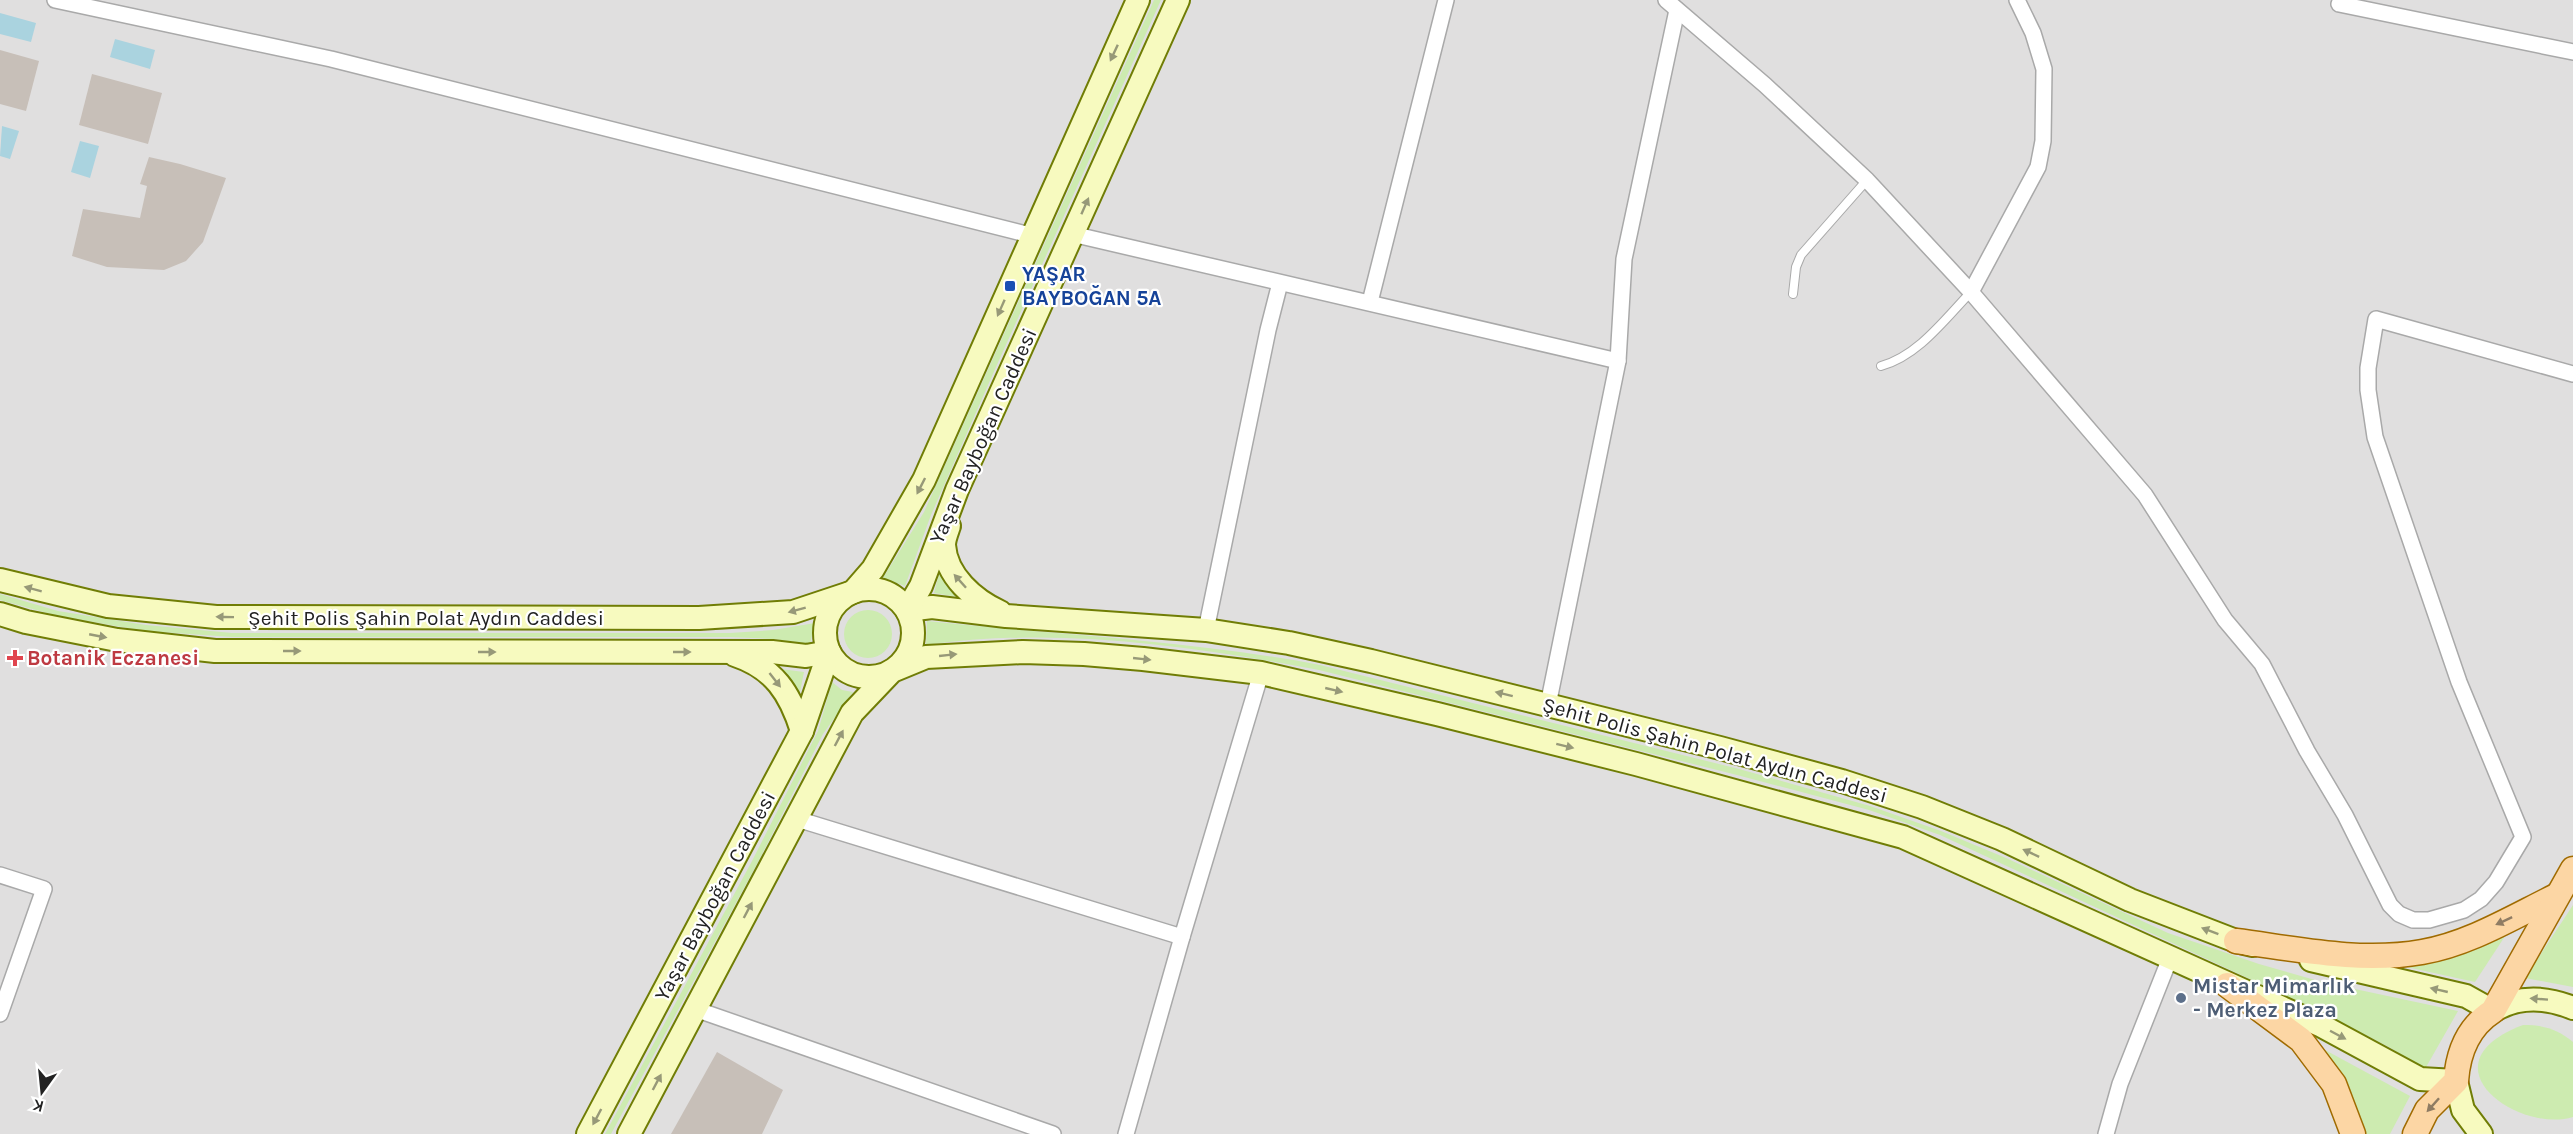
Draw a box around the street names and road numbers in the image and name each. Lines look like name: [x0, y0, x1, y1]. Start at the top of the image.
street label: Yaşar Bayboğan Caddesi: [925, 324, 1041, 548]
street label: Şehit Polis Şahin Polat Aydın Caddesi: [248, 606, 604, 630]
street label: Şehit Polis Şahin Polat Aydın Caddesi: [1540, 692, 1890, 808]
street label: Yaşar Bayboğan Caddesi: [650, 787, 780, 1005]

